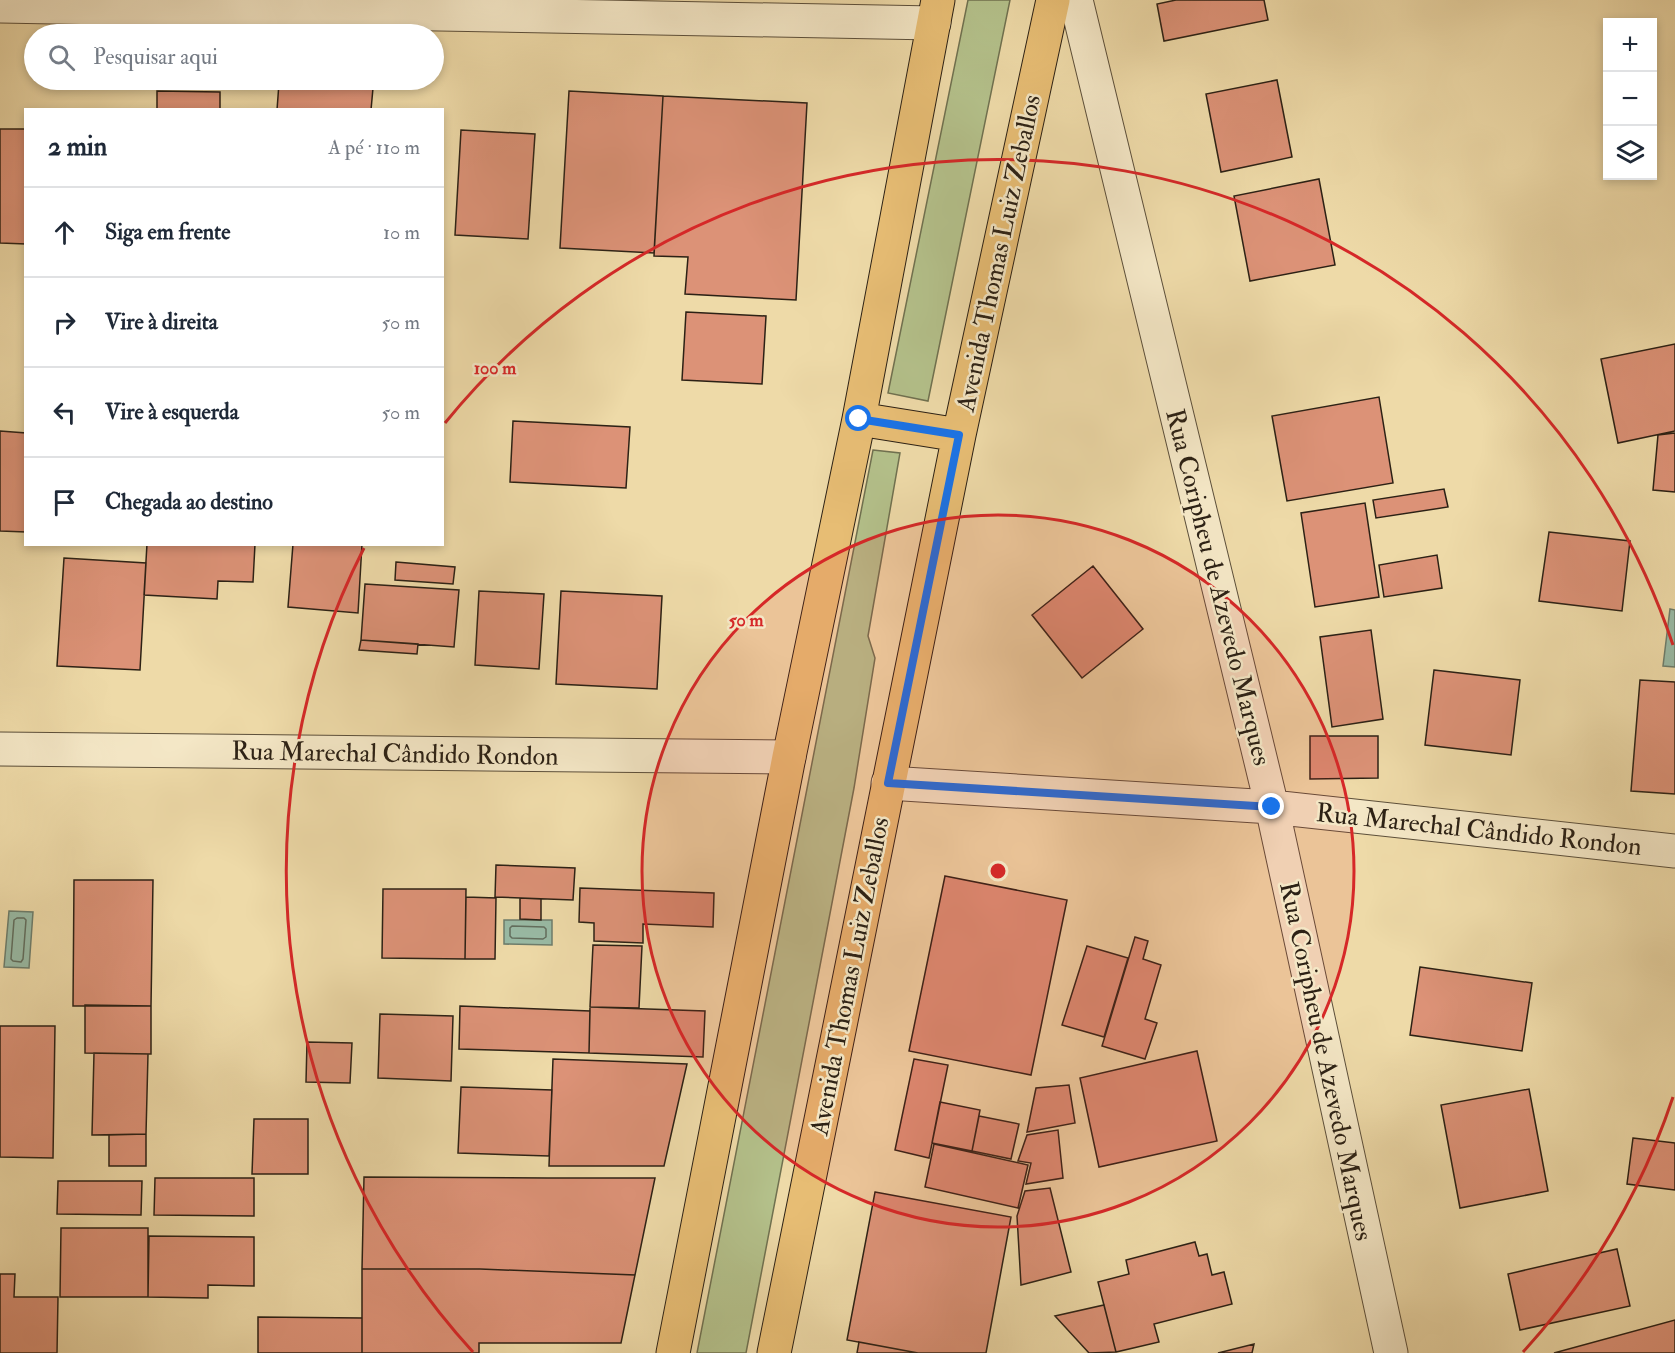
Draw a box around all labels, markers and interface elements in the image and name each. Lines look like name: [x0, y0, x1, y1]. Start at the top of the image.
map controls: [1603, 18, 1657, 180]
button: +: [1603, 18, 1657, 72]
search box: [24, 24, 444, 90]
icon: search: [45, 41, 78, 74]
text: Pesquisar aqui: [93, 43, 218, 71]
button: −: [1603, 72, 1657, 126]
street label: Avenida Thomas Luiz Zeballos: [950, 92, 1048, 416]
button: layers: [1603, 126, 1657, 180]
text: 2 min: [48, 131, 107, 163]
text: A pé · 110 m: [328, 135, 420, 160]
icon: ahead: [48, 216, 81, 249]
text: Siga em frente: [105, 218, 230, 246]
text: 10 m: [383, 220, 420, 245]
icon: right: [48, 306, 81, 339]
text: Vire à direita: [105, 308, 218, 336]
text: 50 m: [381, 310, 420, 335]
text: 100 m: [474, 357, 517, 380]
icon: left: [48, 396, 81, 429]
text: Vire à esquerda: [105, 398, 239, 426]
text: 50 m: [381, 400, 420, 425]
route start: [845, 405, 871, 431]
street label: Rua Coripheu de Azevedo Marques: [1157, 406, 1278, 769]
icon: arrive: [48, 486, 81, 519]
text: Chegada ao destino: [105, 488, 273, 516]
text: 50 m: [729, 609, 764, 632]
street label: Rua Marechal Cândido Rondon: [231, 735, 559, 773]
route end: [1258, 793, 1284, 819]
street label: Rua Marechal Cândido Rondon: [1314, 797, 1643, 863]
street label: Avenida Thomas Luiz Zeballos: [803, 814, 897, 1139]
centre of rings: [988, 861, 1008, 881]
street label: Rua Coripheu de Azevedo Marques: [1271, 879, 1380, 1244]

